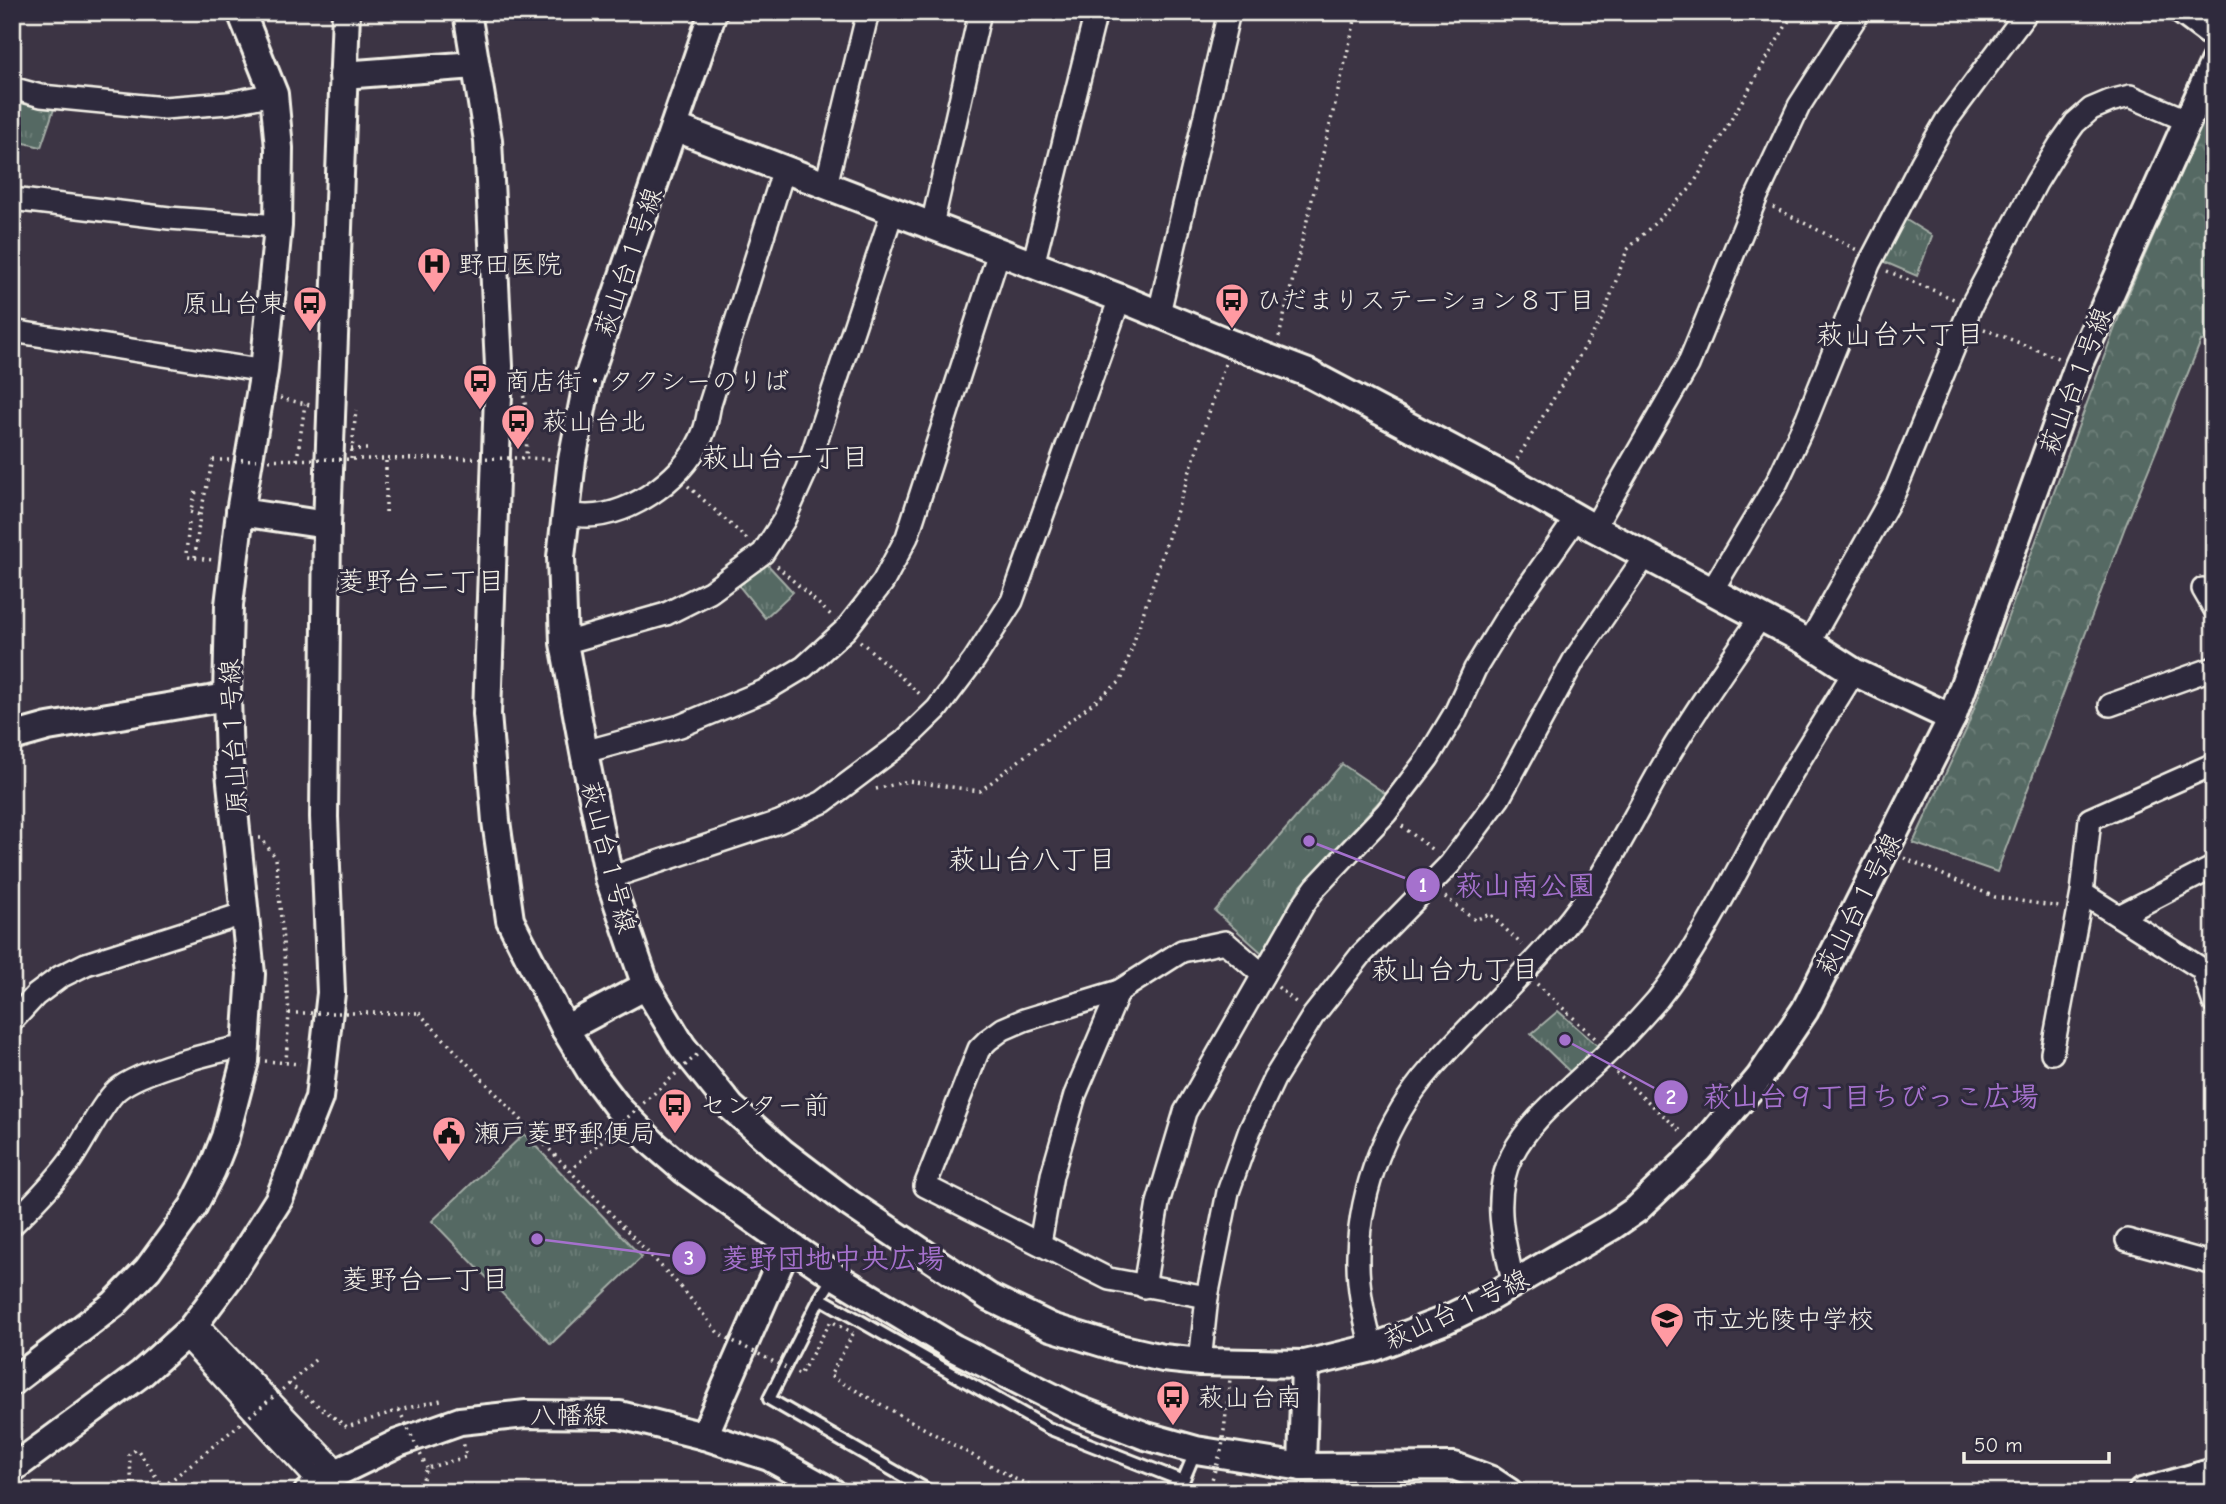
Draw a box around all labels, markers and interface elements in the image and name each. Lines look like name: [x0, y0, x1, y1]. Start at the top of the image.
street label: 萩山台１号線: [589, 184, 669, 341]
hospital icon: 野田医院: [415, 245, 453, 294]
place label: 野田医院: [458, 250, 562, 280]
bus stop icon: ひだまりステーション８丁目: [1213, 281, 1251, 330]
bus stop icon: 原山台東: [291, 284, 329, 333]
place label: ひだまりステーション８丁目: [1256, 286, 1595, 316]
place label: 原山台東: [182, 289, 286, 319]
street label: 萩山台１号線: [2034, 303, 2118, 460]
district label: 萩山台六丁目: [1816, 319, 1984, 351]
bus stop icon: 商店街・タクシーのりば: [461, 362, 499, 411]
place label: 商店街・タクシーのりば: [504, 367, 789, 397]
bus stop icon: 萩山台北: [499, 402, 537, 451]
place label: 萩山台北: [542, 407, 646, 437]
district label: 萩山台一丁目: [701, 442, 869, 474]
district label: 菱野台二丁目: [337, 566, 505, 598]
street label: 原山台１号線: [215, 658, 253, 816]
street label: 萩山台１号線: [575, 778, 641, 937]
street label: 萩山台１号線: [1810, 828, 1908, 981]
district label: 萩山台八丁目: [948, 844, 1116, 876]
callout: 萩山南公園: [1406, 860, 1609, 909]
text: 萩山南公園: [1455, 870, 1595, 902]
text: 1: [1419, 873, 1427, 897]
district label: 萩山台九丁目: [1371, 954, 1539, 986]
callout: 萩山台９丁目ちびっこ広場: [1654, 1072, 2053, 1121]
text: 萩山台９丁目ちびっこ広場: [1703, 1081, 2039, 1113]
text: 2: [1666, 1085, 1676, 1109]
bus stop icon: センター前: [656, 1086, 694, 1135]
place label: センター前: [700, 1091, 829, 1121]
public building icon: 瀬戸菱野郵便局: [430, 1114, 468, 1163]
place label: 瀬戸菱野郵便局: [474, 1119, 656, 1149]
callout: 菱野団地中央広場: [672, 1233, 959, 1282]
text: 菱野団地中央広場: [721, 1243, 945, 1275]
text: 3: [684, 1246, 694, 1270]
street label: 萩山台１号線: [1379, 1263, 1533, 1356]
district label: 菱野台一丁目: [341, 1264, 509, 1296]
school or university icon: 市立光陵中学校: [1648, 1300, 1686, 1349]
place label: 市立光陵中学校: [1692, 1305, 1874, 1335]
bus stop icon: 萩山台南: [1154, 1378, 1192, 1427]
place label: 萩山台南: [1198, 1383, 1302, 1413]
street label: 八幡線: [530, 1401, 608, 1431]
scale bar: [1964, 1420, 2109, 1464]
text: 50 m: [1974, 1433, 2023, 1457]

